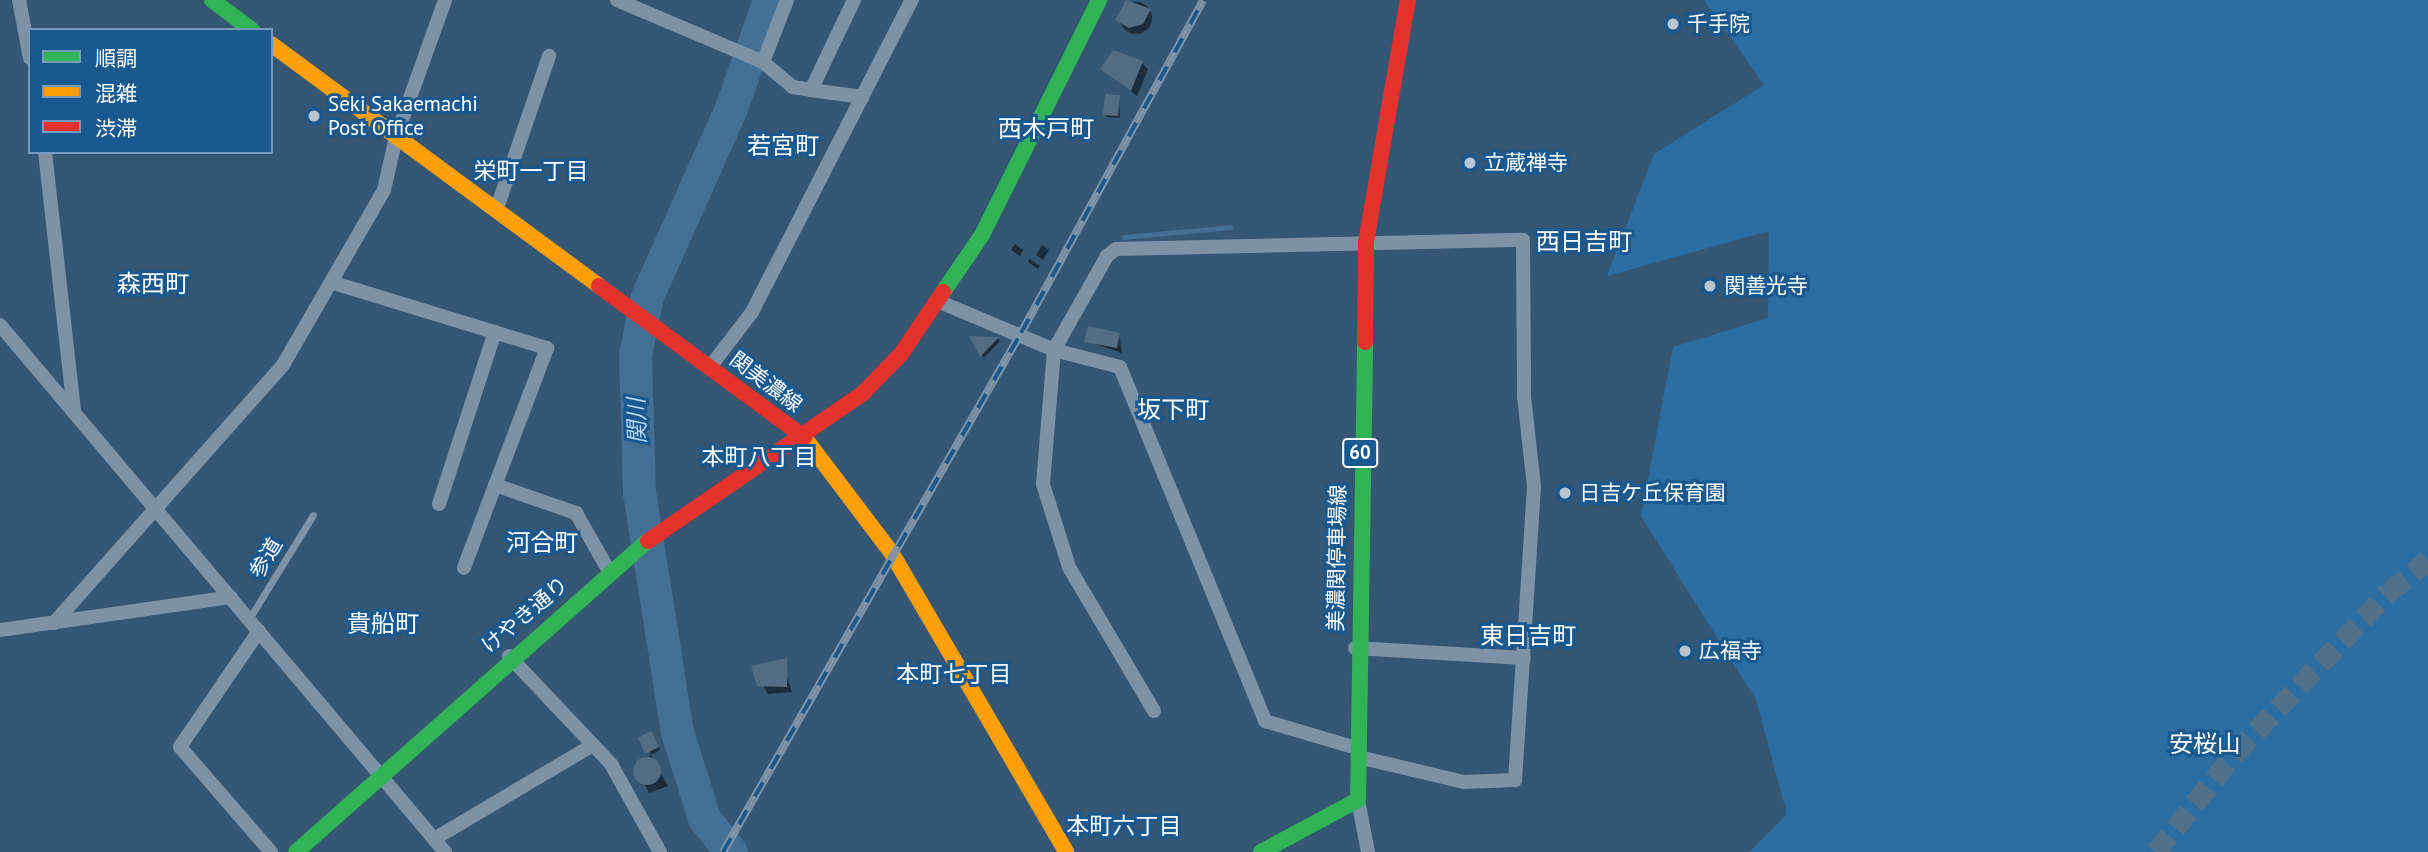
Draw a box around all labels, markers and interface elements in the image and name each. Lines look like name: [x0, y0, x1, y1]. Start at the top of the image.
place label: 千手院: [1687, 11, 1750, 37]
marker: 千手院: [1665, 16, 1681, 32]
legend: [28, 28, 273, 154]
text: 順調: [95, 45, 137, 72]
text: 混雑: [95, 80, 137, 107]
place label: Seki Sakaemachi Post Office: [328, 91, 478, 141]
marker: Seki Sakaemachi Post Office: [306, 108, 322, 124]
text: 渋滞: [95, 115, 137, 142]
district label: 西木戸町: [998, 115, 1094, 143]
district label: 若宮町: [747, 132, 819, 160]
place label: 立蔵禅寺: [1484, 150, 1568, 176]
marker: 立蔵禅寺: [1462, 155, 1478, 171]
district label: 栄町一丁目: [474, 157, 588, 185]
district label: 西日吉町: [1536, 228, 1632, 256]
district label: 森西町: [117, 270, 189, 298]
place label: 関善光寺: [1724, 273, 1808, 299]
marker: 関善光寺: [1702, 278, 1718, 294]
street label: 関美濃線: [725, 347, 807, 417]
district label: 坂下町: [1137, 396, 1209, 424]
water label: 関川: [622, 398, 652, 444]
road number: 60: [1341, 437, 1379, 468]
district label: 本町八丁目: [702, 443, 816, 471]
place label: 日吉ケ丘保育園: [1579, 480, 1726, 506]
street label: 美濃関停車場線: [1323, 484, 1351, 632]
marker: 日吉ケ丘保育園: [1557, 485, 1573, 501]
district label: 河合町: [506, 529, 578, 557]
street label: 参道: [244, 534, 288, 582]
street label: けやき通り: [477, 572, 573, 658]
district label: 貴船町: [347, 610, 419, 638]
district label: 東日吉町: [1480, 622, 1576, 650]
place label: 広福寺: [1699, 638, 1762, 664]
marker: 広福寺: [1677, 643, 1693, 659]
district label: 本町七丁目: [897, 660, 1011, 688]
district label: 安桜山: [2169, 730, 2241, 758]
district label: 本町六丁目: [1067, 812, 1181, 840]

